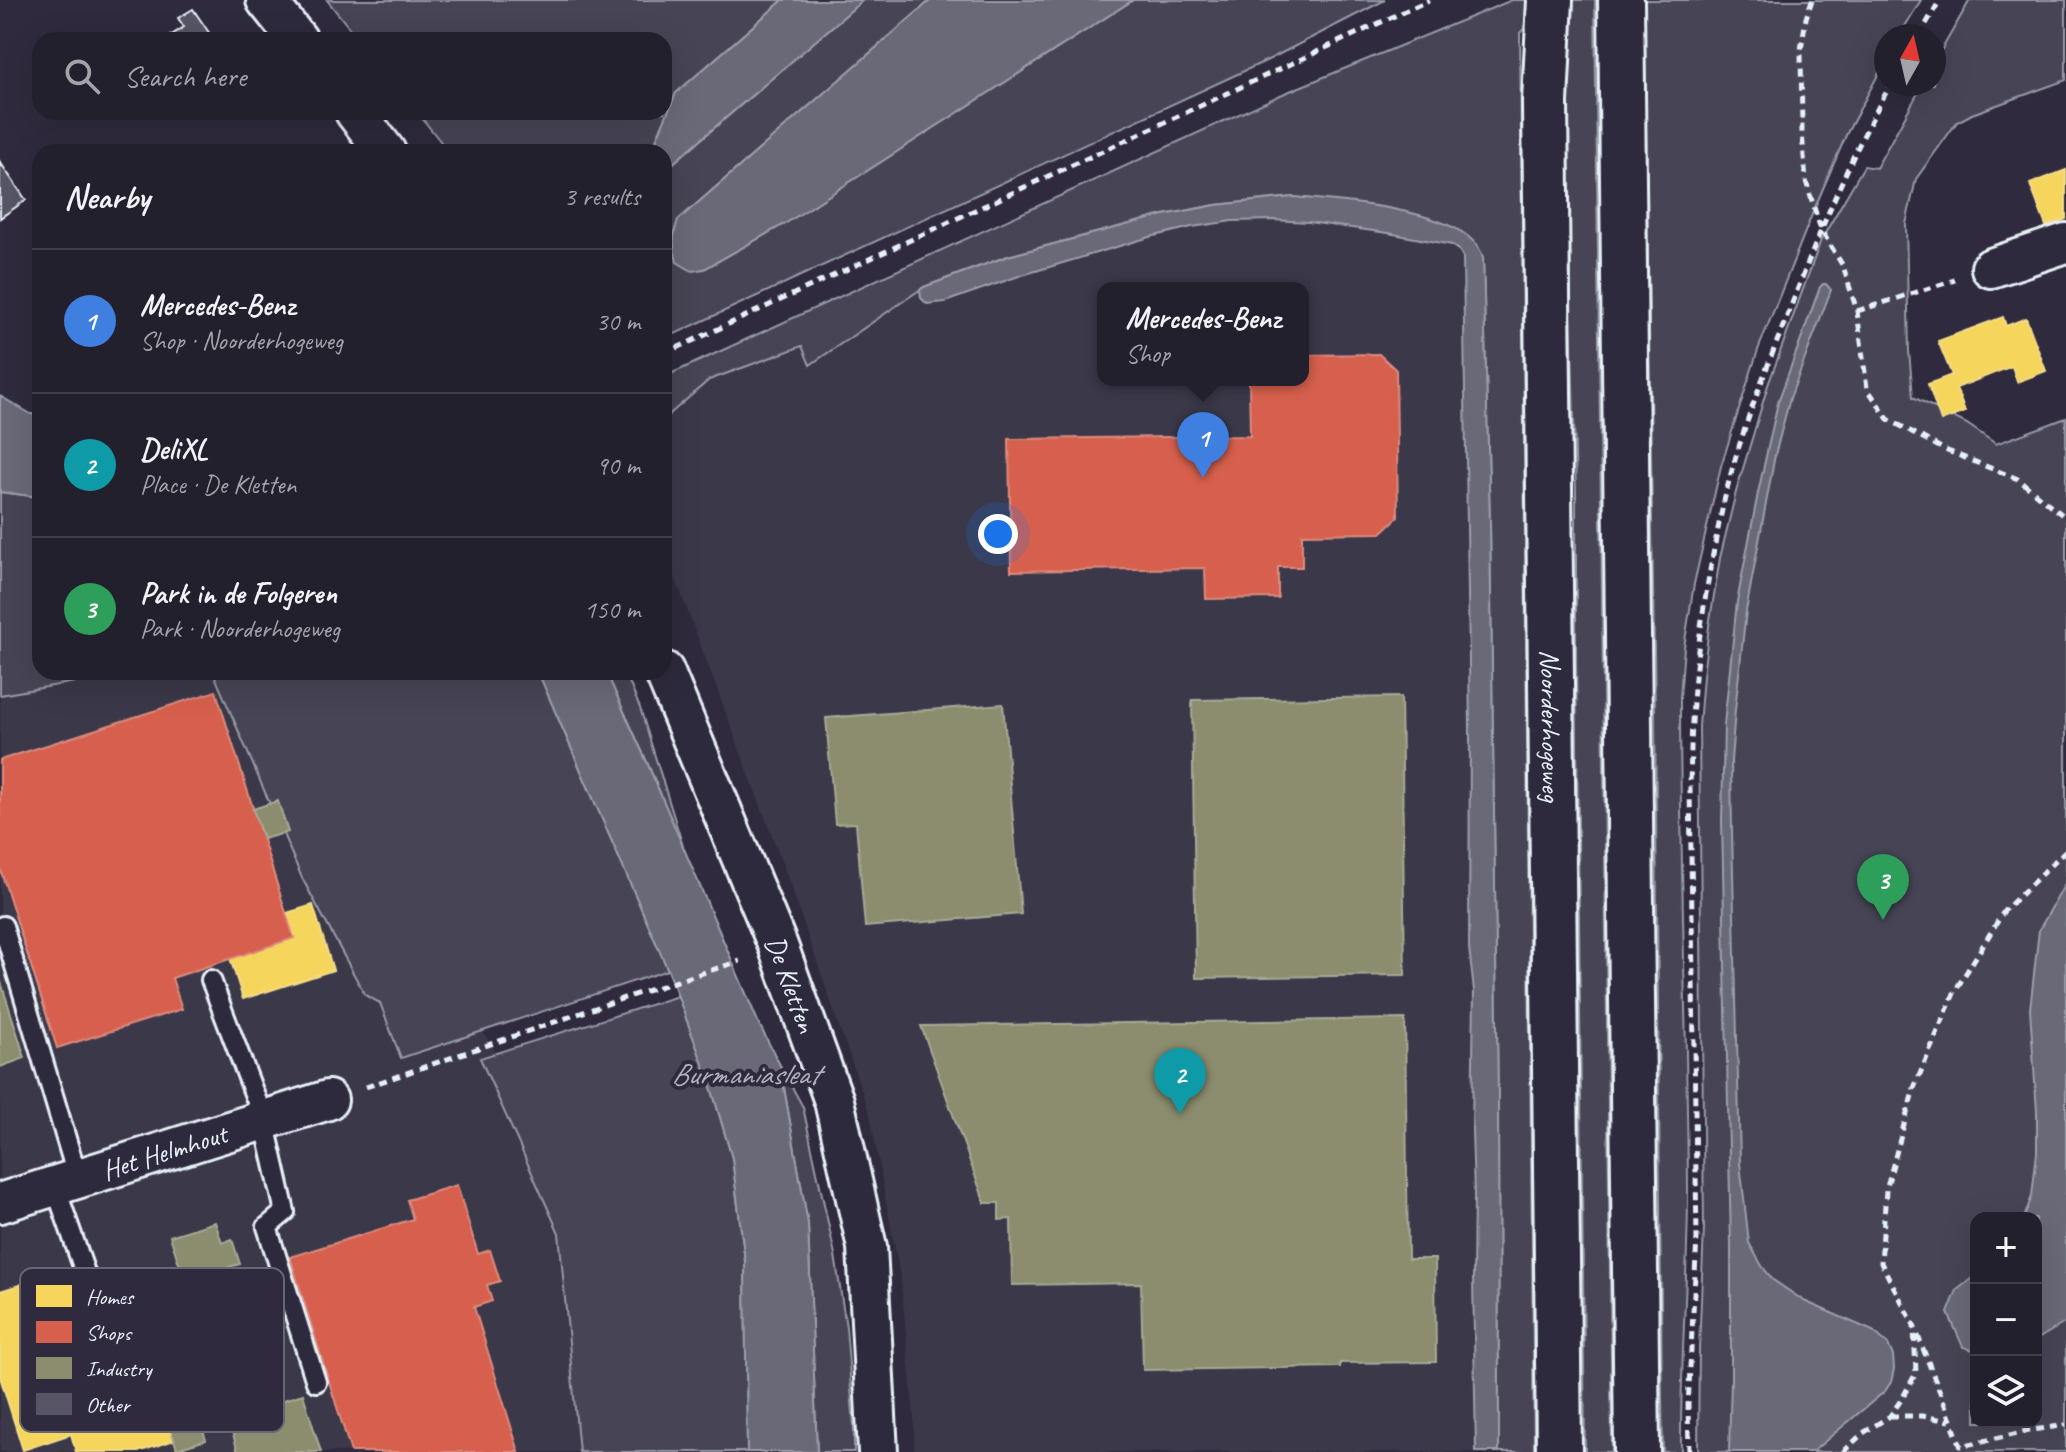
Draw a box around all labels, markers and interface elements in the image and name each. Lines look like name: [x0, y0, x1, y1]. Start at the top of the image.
north arrow: [1874, 24, 1946, 96]
search box: [32, 32, 672, 120]
icon: search: [60, 54, 104, 98]
text: Search here: [124, 57, 246, 95]
text: Nearby: [64, 175, 150, 218]
text: 3 results: [564, 180, 640, 213]
popup: [1097, 282, 1309, 386]
text: Mercedes-Benz: [140, 286, 295, 324]
text: Mercedes-Benz: [1126, 299, 1280, 337]
text: 1: [84, 305, 96, 338]
text: 30 m: [596, 305, 640, 338]
text: Shop · Noorderhogeweg: [140, 324, 343, 357]
text: Shop: [1126, 337, 1170, 370]
pin: 1: [1177, 412, 1229, 478]
text: DeliXL: [140, 430, 207, 468]
text: 2: [84, 449, 96, 482]
text: 90 m: [596, 449, 640, 482]
text: Place · De Kletten: [140, 468, 296, 501]
your location: [978, 514, 1018, 554]
text: Park in de Folgeren: [140, 574, 337, 612]
text: 3: [84, 593, 96, 626]
text: 150 m: [584, 593, 640, 626]
text: Park · Noorderhogeweg: [140, 612, 340, 645]
street label: Noorderhogeweg: [1533, 649, 1569, 803]
pin: 3: [1857, 854, 1909, 920]
street label: De Kletten: [758, 930, 825, 1039]
pin: 2: [1154, 1048, 1206, 1114]
water label: Burmaniasleat: [671, 1055, 826, 1093]
street label: Het Helmhout: [98, 1115, 234, 1188]
map controls: [1970, 1212, 2042, 1428]
button: +: [1970, 1212, 2042, 1284]
legend: [20, 1268, 284, 1432]
text: Homes: [86, 1283, 135, 1311]
button: −: [1970, 1284, 2042, 1356]
text: Shops: [86, 1319, 133, 1347]
text: Industry: [86, 1355, 154, 1383]
button: layers: [1970, 1356, 2042, 1428]
text: Other: [86, 1391, 132, 1419]

